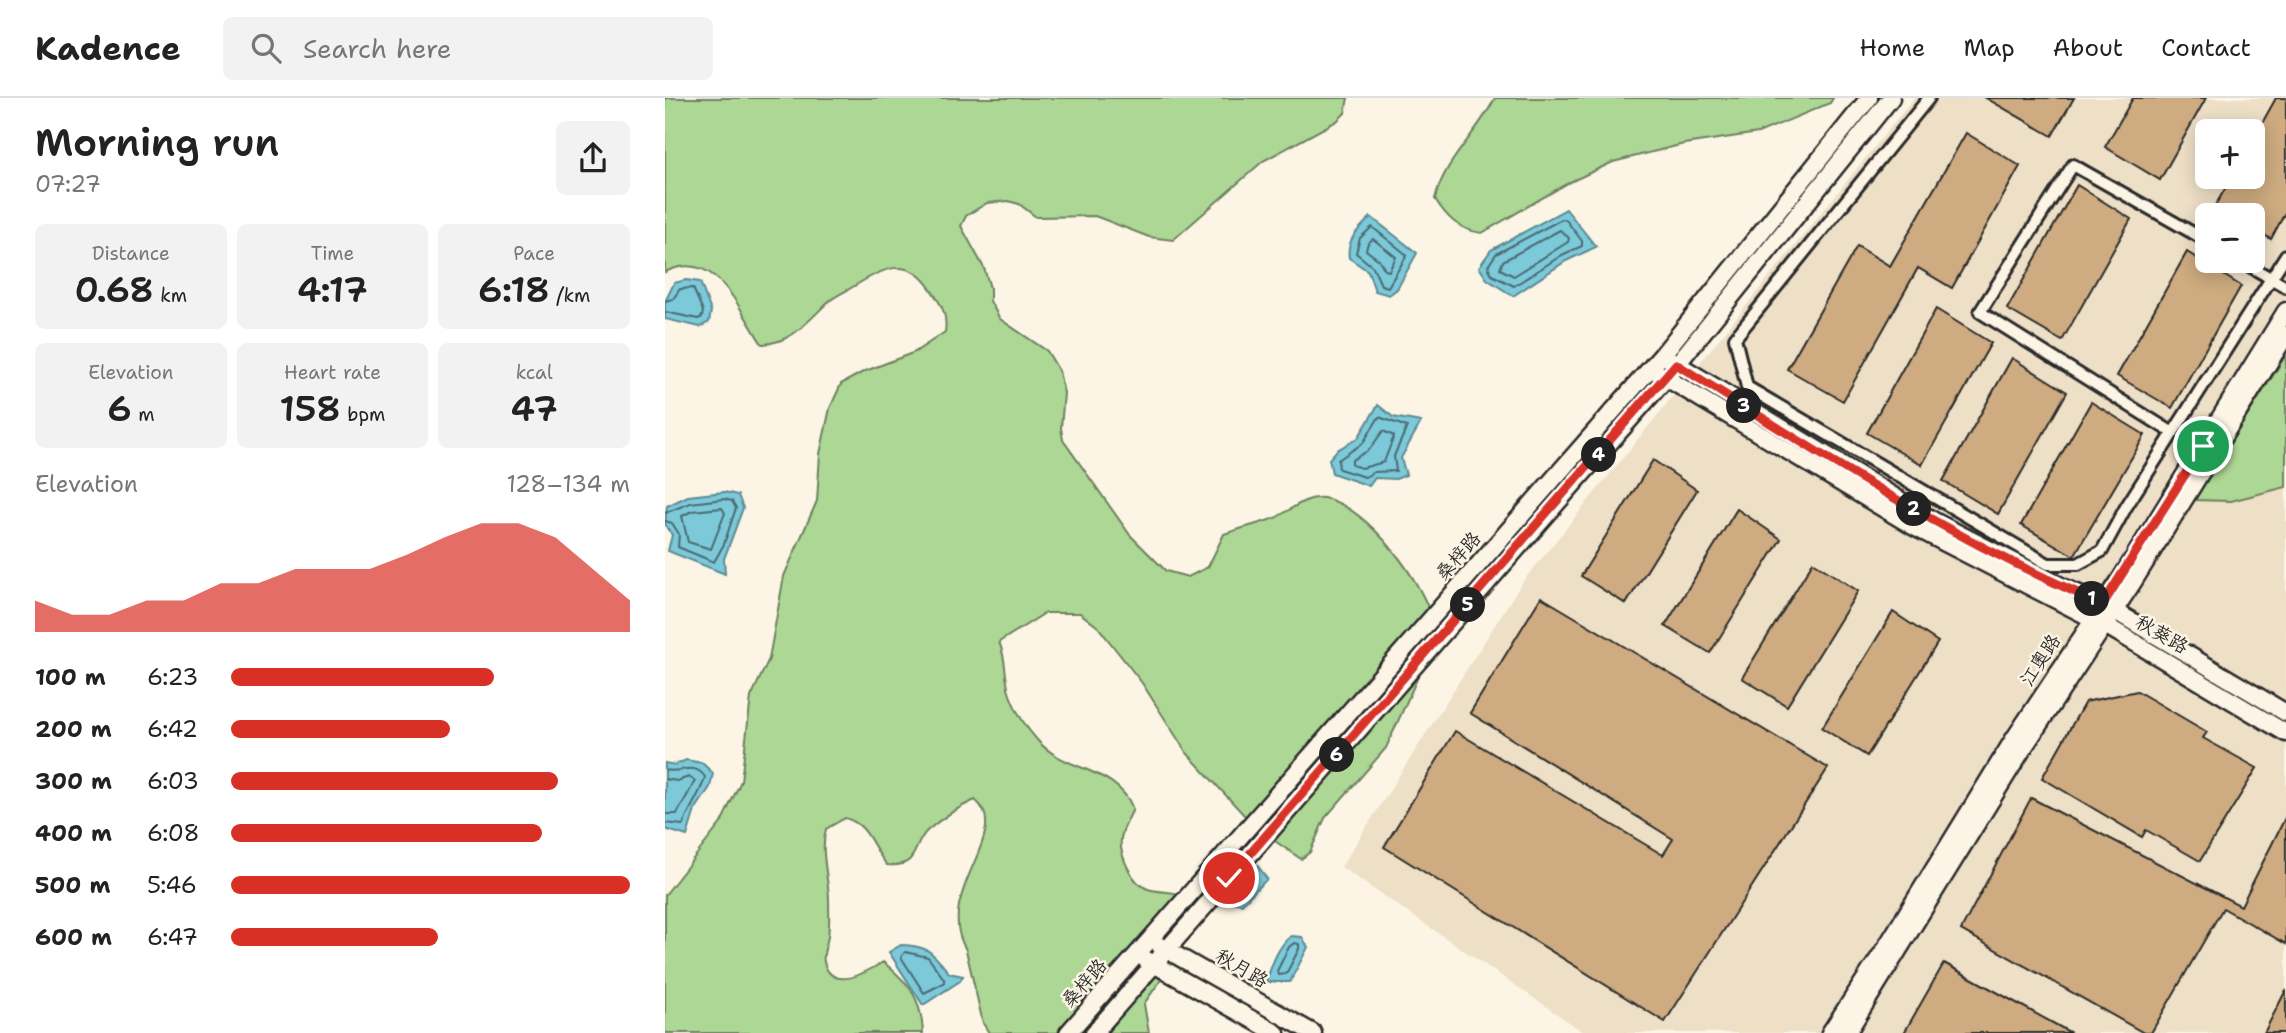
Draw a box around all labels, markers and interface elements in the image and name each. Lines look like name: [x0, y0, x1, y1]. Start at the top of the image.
search box: [223, 17, 713, 80]
text: Kadence: [35, 26, 181, 71]
icon: search: [247, 29, 285, 67]
text: Search here: [303, 31, 451, 66]
text: Home: [1859, 32, 1925, 64]
text: Map: [1963, 32, 2015, 64]
text: About: [2053, 32, 2123, 64]
text: Contact: [2161, 32, 2251, 64]
text: Morning run: [35, 117, 279, 168]
map controls: [2195, 119, 2265, 273]
button: +: [2195, 119, 2265, 189]
button: share: [556, 121, 630, 195]
text: 07:27: [35, 169, 101, 199]
button: −: [2195, 203, 2265, 273]
text: Distance: [92, 241, 170, 266]
text: Time: [311, 241, 354, 266]
text: Pace: [513, 241, 555, 266]
text: 0.68: [75, 266, 154, 313]
text: 4:17: [297, 266, 368, 313]
text: 6:18: [478, 266, 550, 313]
text: km: [154, 283, 187, 308]
text: /km: [550, 283, 590, 308]
text: Elevation: [88, 360, 173, 385]
text: Heart rate: [284, 360, 381, 385]
text: kcal: [516, 360, 553, 385]
text: 6: [107, 385, 132, 432]
text: 158: [280, 385, 341, 432]
text: 47: [511, 385, 558, 432]
pin: 3: [1727, 388, 1761, 424]
text: 3: [1737, 393, 1750, 418]
text: m: [132, 402, 155, 427]
text: bpm: [341, 402, 385, 427]
pin: [2173, 416, 2233, 476]
icon: arrive: [2184, 427, 2222, 465]
pin: 4: [1581, 438, 1616, 472]
text: 4: [1592, 442, 1605, 467]
text: Elevation: [35, 469, 138, 499]
text: 128–134 m: [506, 469, 630, 499]
pin: 2: [1897, 492, 1931, 526]
text: 2: [1907, 496, 1920, 521]
street label: 桑梓路: [1430, 526, 1486, 586]
pin: 1: [2075, 582, 2109, 616]
text: 1: [2087, 586, 2096, 611]
pin: 5: [1451, 588, 1485, 622]
text: 5: [1462, 592, 1473, 617]
street label: 秋葵路: [2131, 609, 2193, 659]
street label: 江奥路: [2014, 629, 2066, 691]
text: 100 m: [35, 662, 106, 692]
text: 6:23: [147, 662, 198, 692]
text: 200 m: [35, 714, 112, 744]
text: 6:42: [147, 714, 198, 744]
pin: 6: [1319, 738, 1355, 772]
text: 6: [1330, 742, 1343, 767]
text: 300 m: [35, 766, 112, 796]
text: 6:03: [147, 766, 199, 796]
text: 400 m: [35, 818, 112, 848]
text: 6:08: [147, 818, 200, 848]
pin: [1199, 848, 1259, 908]
icon: check: [1210, 859, 1248, 897]
text: 500 m: [35, 870, 110, 900]
text: 5:46: [147, 870, 197, 900]
text: 600 m: [35, 922, 112, 952]
text: 6:47: [147, 922, 198, 952]
street label: 秋月路: [1211, 943, 1273, 993]
street label: 桑梓路: [1056, 953, 1112, 1013]

